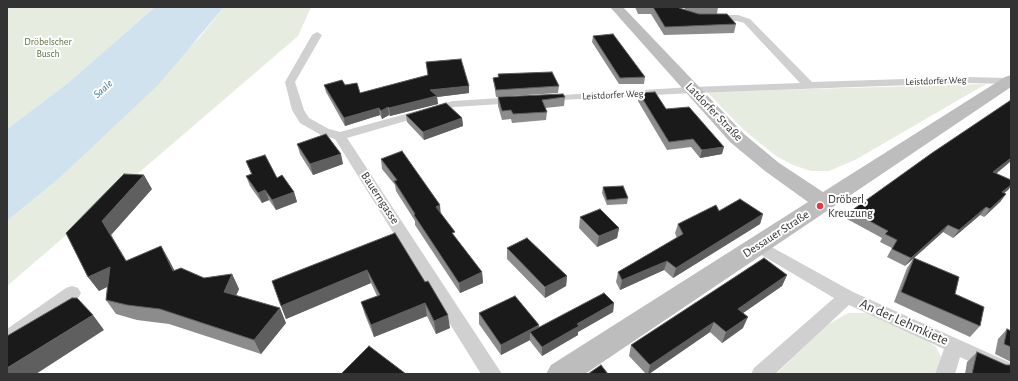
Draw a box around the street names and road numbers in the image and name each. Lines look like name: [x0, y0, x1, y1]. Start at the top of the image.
street label: Leistdorfer Weg: [905, 74, 967, 88]
street label: Latdorfer Straße: [682, 80, 746, 144]
street label: Leistdorfer Weg: [582, 87, 644, 103]
street label: Bauerngasse: [358, 169, 402, 227]
street label: Dessauer Straße: [740, 207, 812, 261]
street label: An der Lehmkiete: [857, 295, 951, 349]

